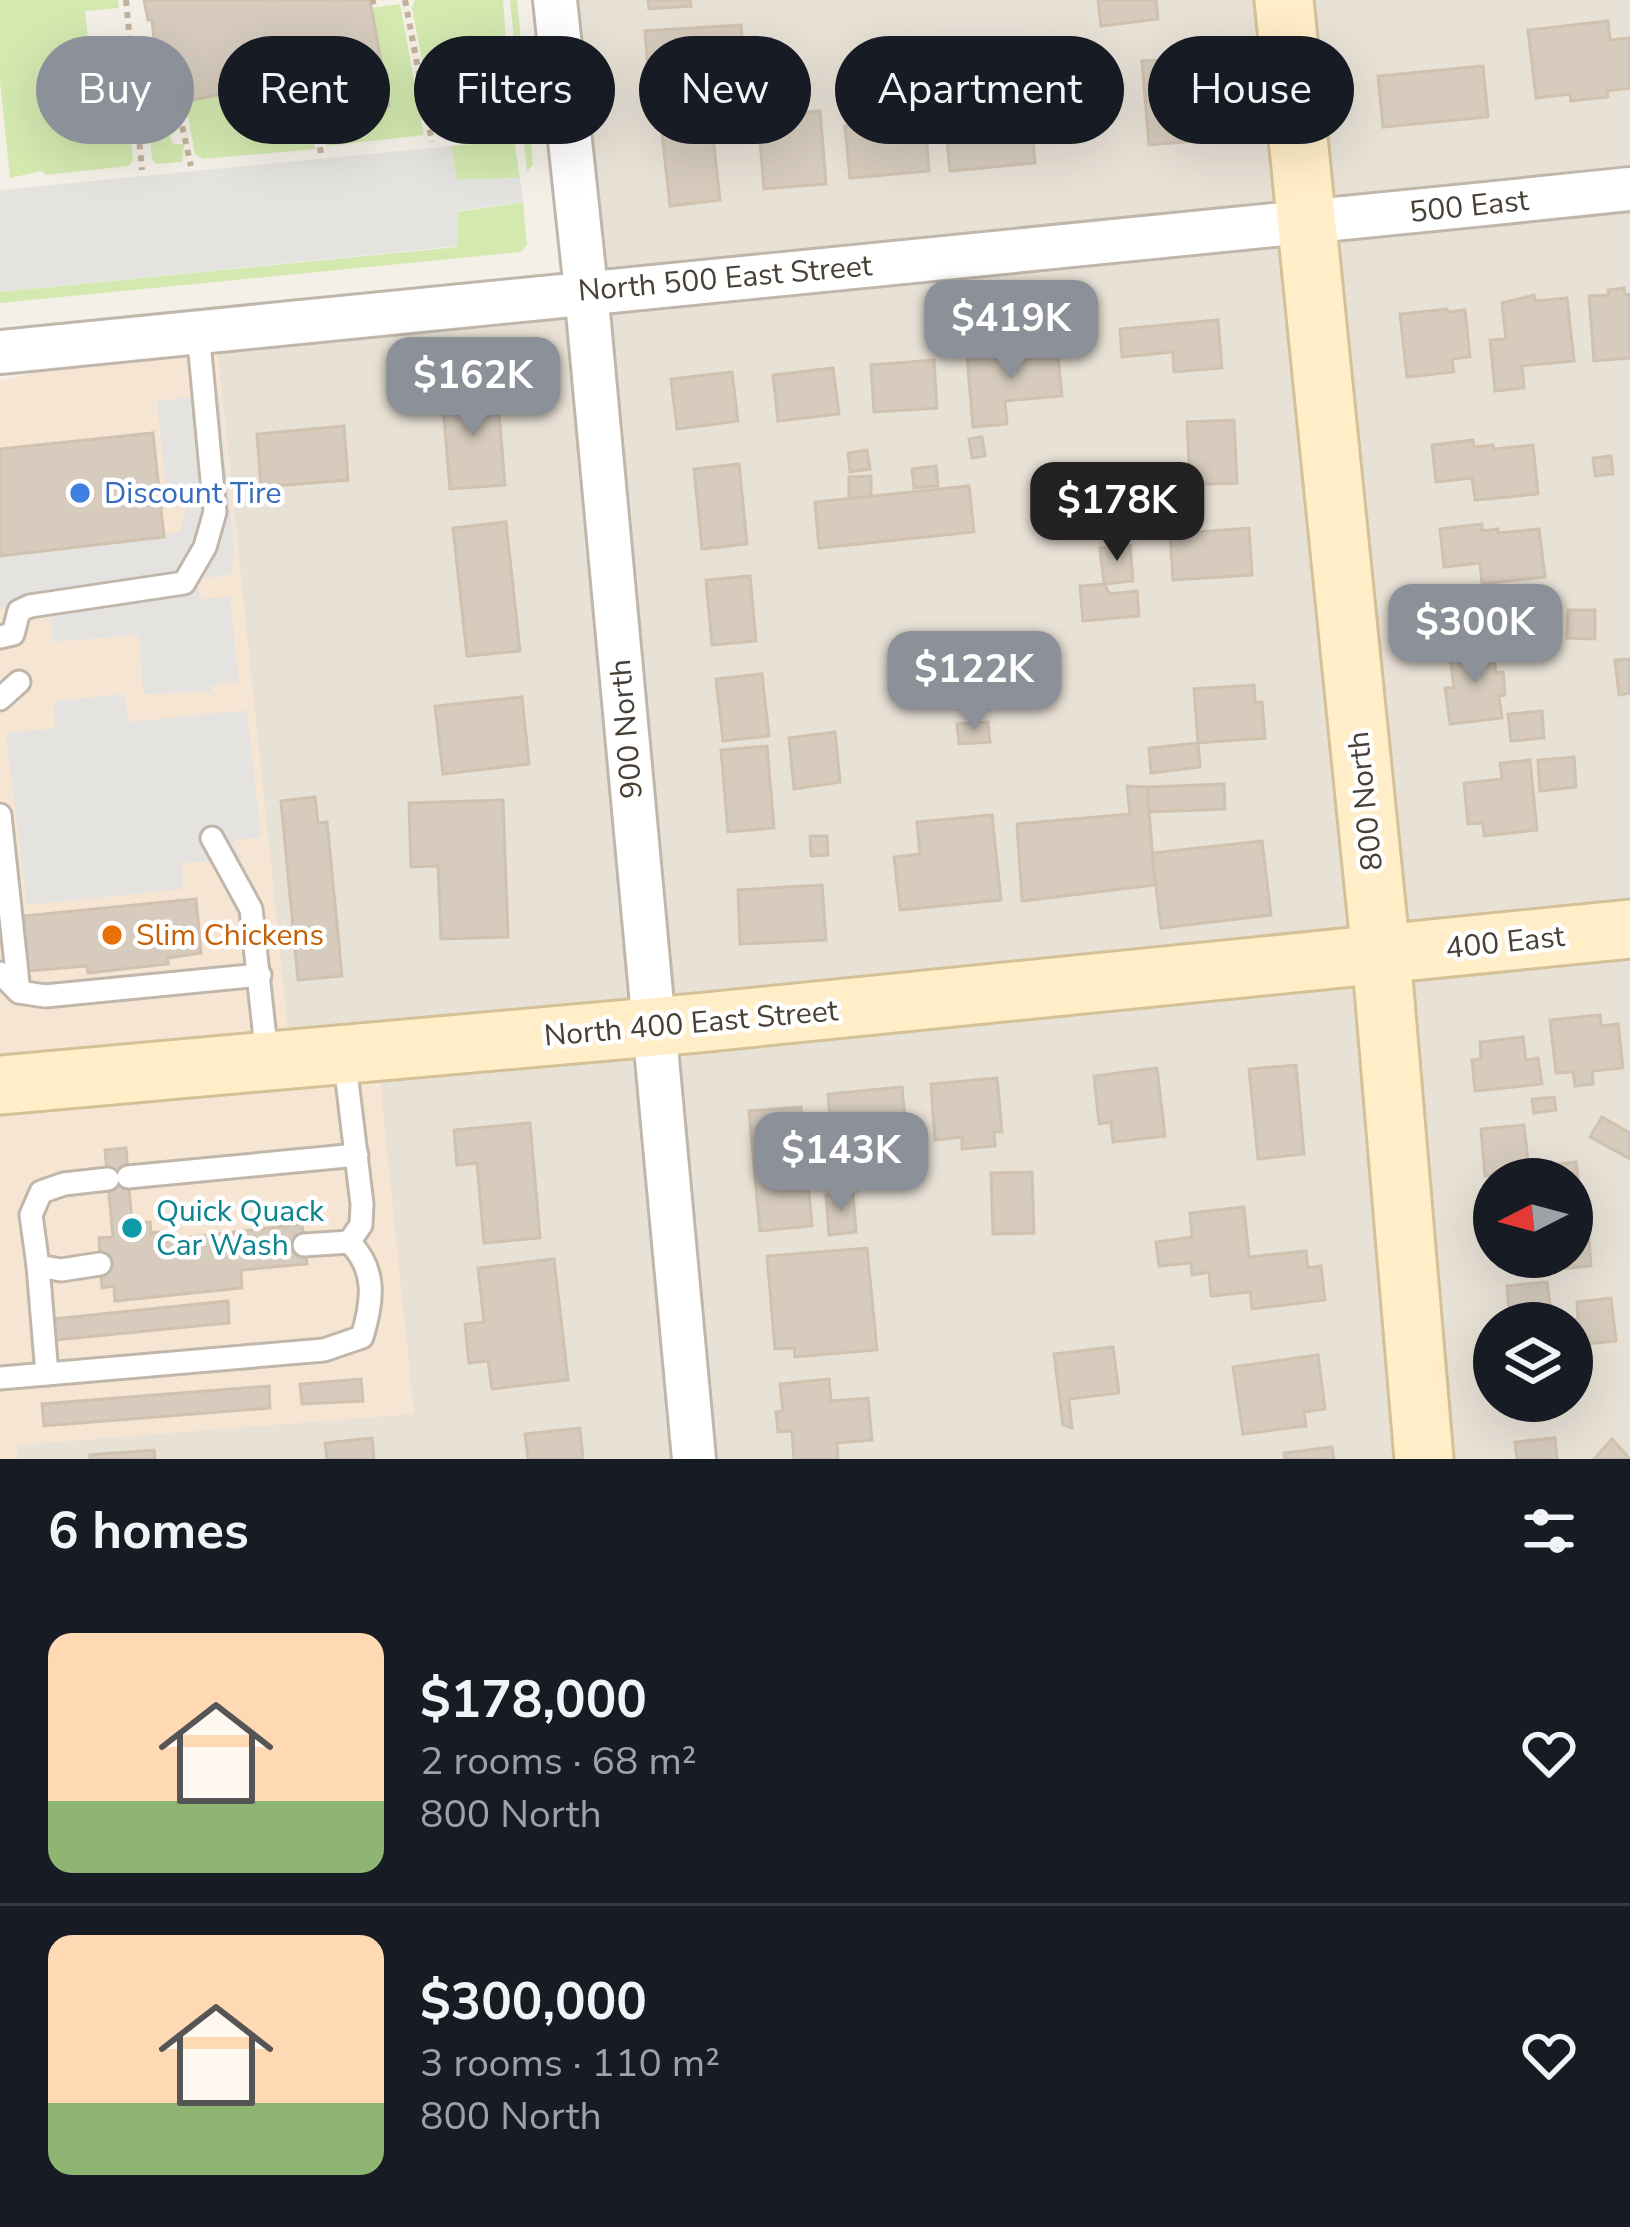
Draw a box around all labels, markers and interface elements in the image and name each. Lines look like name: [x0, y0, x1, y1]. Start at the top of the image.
chip: Buy: [36, 36, 194, 144]
chip: Rent: [218, 36, 390, 144]
chip: Filters: [414, 36, 615, 144]
chip: New: [639, 36, 811, 144]
chip: Apartment: [835, 36, 1124, 144]
chip: House: [1148, 36, 1354, 144]
street label: 500 East: [1407, 180, 1531, 233]
street label: North 500 East Street: [576, 245, 874, 312]
pin: $419K: [927, 280, 1095, 382]
text: $419K: [951, 292, 1071, 345]
pin: $162K: [389, 337, 557, 439]
text: $162K: [413, 349, 533, 402]
pin: $178K: [1033, 462, 1201, 564]
place label: Discount Tire: [104, 473, 282, 514]
text: $178K: [1057, 474, 1177, 527]
marker: Discount Tire: [67, 480, 93, 506]
pin: $300K: [1391, 584, 1559, 686]
text: $300K: [1415, 596, 1535, 649]
pin: $122K: [890, 631, 1058, 733]
text: $122K: [914, 643, 1034, 696]
street label: 900 North: [600, 658, 653, 800]
street label: 800 North: [1338, 729, 1393, 873]
place label: Slim Chickens: [136, 915, 324, 956]
street label: 400 East: [1443, 916, 1567, 969]
marker: Slim Chickens: [99, 922, 125, 948]
street label: North 400 East Street: [542, 990, 840, 1057]
pin: $143K: [757, 1112, 925, 1214]
text: $143K: [781, 1124, 901, 1177]
north arrow: [1473, 1158, 1593, 1278]
map controls: [1473, 1158, 1593, 1422]
place label: Quick Quack Car Wash: [156, 1191, 325, 1266]
marker: Quick Quack Car Wash: [119, 1215, 145, 1241]
button: layers: [1473, 1302, 1593, 1422]
text: 6 homes: [48, 1496, 249, 1566]
icon: filters: [1516, 1498, 1582, 1564]
text: $178,000: [420, 1665, 647, 1735]
icon: home: [144, 1681, 288, 1825]
icon: heart: [1516, 1720, 1582, 1786]
text: 2 rooms · 68 m²: [420, 1735, 697, 1788]
text: 800 North: [420, 1788, 602, 1841]
text: $300,000: [420, 1967, 647, 2037]
icon: home: [144, 1983, 288, 2127]
icon: heart: [1516, 2022, 1582, 2088]
text: 3 rooms · 110 m²: [420, 2037, 720, 2090]
text: 800 North: [420, 2090, 602, 2143]

